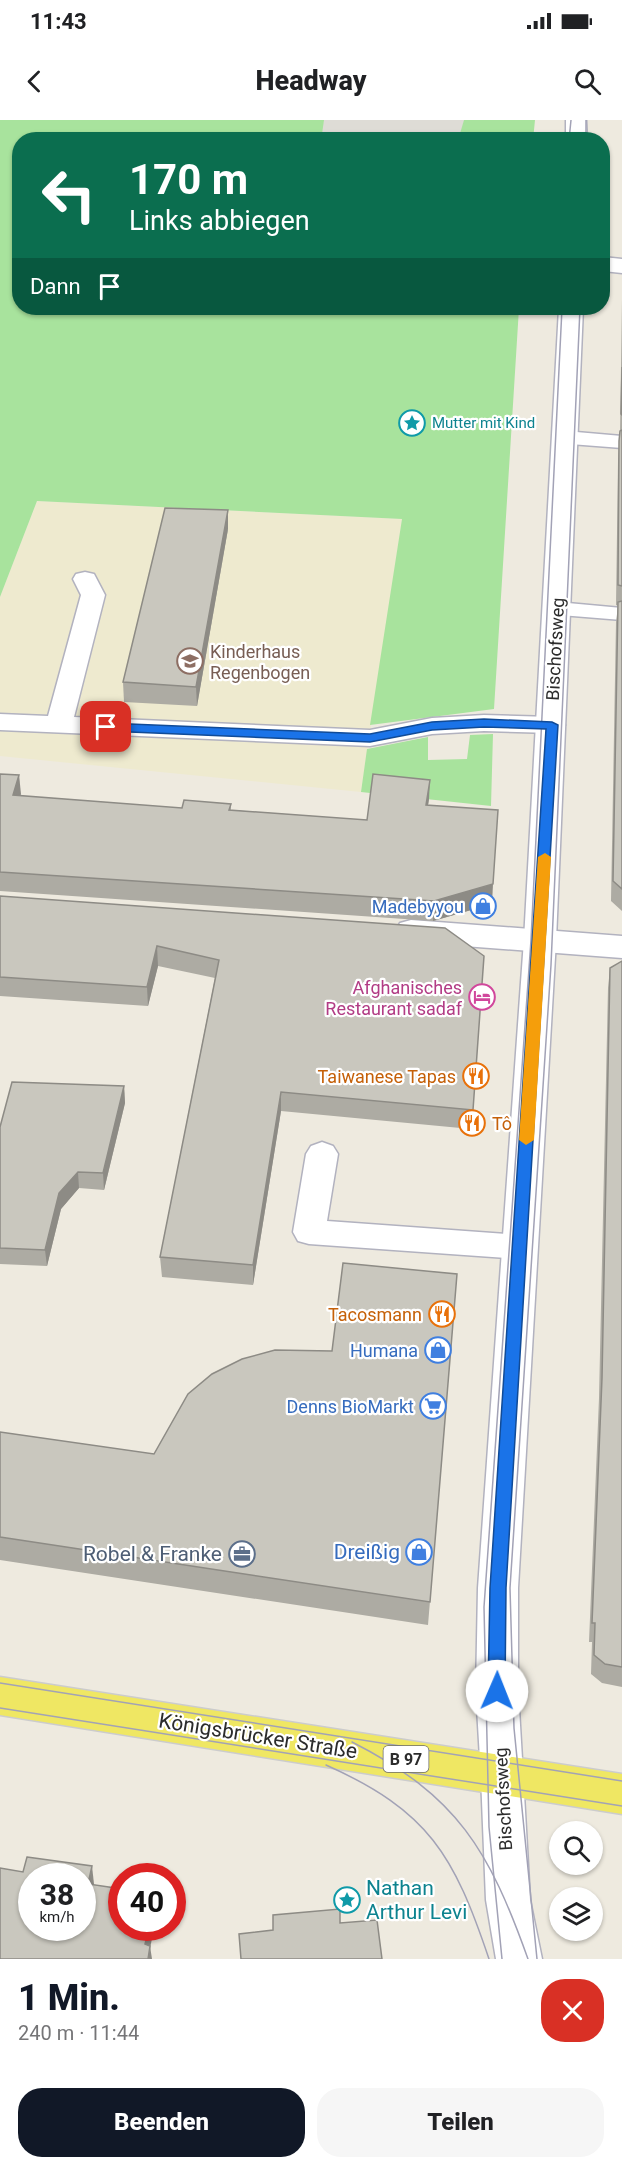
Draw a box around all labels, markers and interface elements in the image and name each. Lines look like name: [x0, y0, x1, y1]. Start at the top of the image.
text: 11:43: [30, 9, 87, 34]
icon: back: [18, 65, 51, 98]
text: Headway: [256, 65, 366, 97]
icon: search: [571, 65, 604, 98]
text: 170 m: [129, 155, 248, 204]
icon: left: [30, 156, 108, 234]
text: Links abbiegen: [129, 205, 310, 237]
icon: arrive: [93, 270, 126, 303]
text: Dann: [30, 274, 81, 299]
place icon: Mutter mit Kind: [397, 408, 427, 438]
place label: Mutter mit Kind: [432, 414, 535, 432]
street label: Bischofsweg: [542, 597, 568, 701]
place label: Kinderhaus Regenbogen: [210, 641, 310, 683]
school or university icon: Kinderhaus Regenbogen: [175, 646, 205, 676]
pin: [80, 701, 131, 752]
icon: arrive: [89, 710, 122, 743]
shop icon: Madebyyou: [468, 891, 498, 921]
place label: Madebyyou: [372, 896, 464, 917]
place label: Afghanisches Restaurant sadaf: [325, 977, 463, 1019]
hotel icon: Afghanisches Restaurant sadaf: [467, 982, 497, 1012]
restaurant icon: Taiwanese Tapas: [461, 1061, 491, 1091]
place label: Taiwanese Tapas: [318, 1066, 456, 1087]
restaurant icon: Tô: [457, 1108, 487, 1138]
place label: Tô: [492, 1113, 512, 1134]
restaurant icon: Tacosmann: [427, 1299, 457, 1329]
place label: Tacosmann: [328, 1304, 422, 1325]
shop icon: Humana: [423, 1335, 453, 1365]
place label: Humana: [350, 1340, 418, 1361]
supermarket icon: Denns BioMarkt: [418, 1391, 448, 1421]
place label: Denns BioMarkt: [287, 1396, 414, 1417]
shop icon: Dreißig: [404, 1537, 434, 1567]
office icon: Robel & Franke: [227, 1539, 257, 1569]
place label: Dreißig: [334, 1540, 400, 1564]
place label: Robel & Franke: [83, 1542, 222, 1566]
position arrow: [465, 1659, 529, 1723]
street label: Königsbrücker Straße: [157, 1708, 359, 1764]
road number: B 97: [384, 1746, 428, 1772]
street label: Bischofsweg: [490, 1747, 516, 1851]
map controls: [549, 1821, 603, 1941]
button: search: [549, 1821, 603, 1875]
speed limit sign: 40: [108, 1863, 186, 1941]
place label: Nathan Arthur Levi: [366, 1876, 467, 1924]
text: 38: [40, 1877, 74, 1912]
place icon: Nathan Arthur Levi: [332, 1885, 362, 1915]
button: layers: [549, 1887, 603, 1941]
text: km/h: [39, 1908, 75, 1926]
text: 1 Min.: [18, 1977, 120, 2019]
button: close: [541, 1979, 604, 2042]
text: 240 m · 11:44: [18, 2021, 139, 2045]
button: Beenden: [18, 2088, 305, 2157]
button: Teilen: [317, 2088, 604, 2157]

